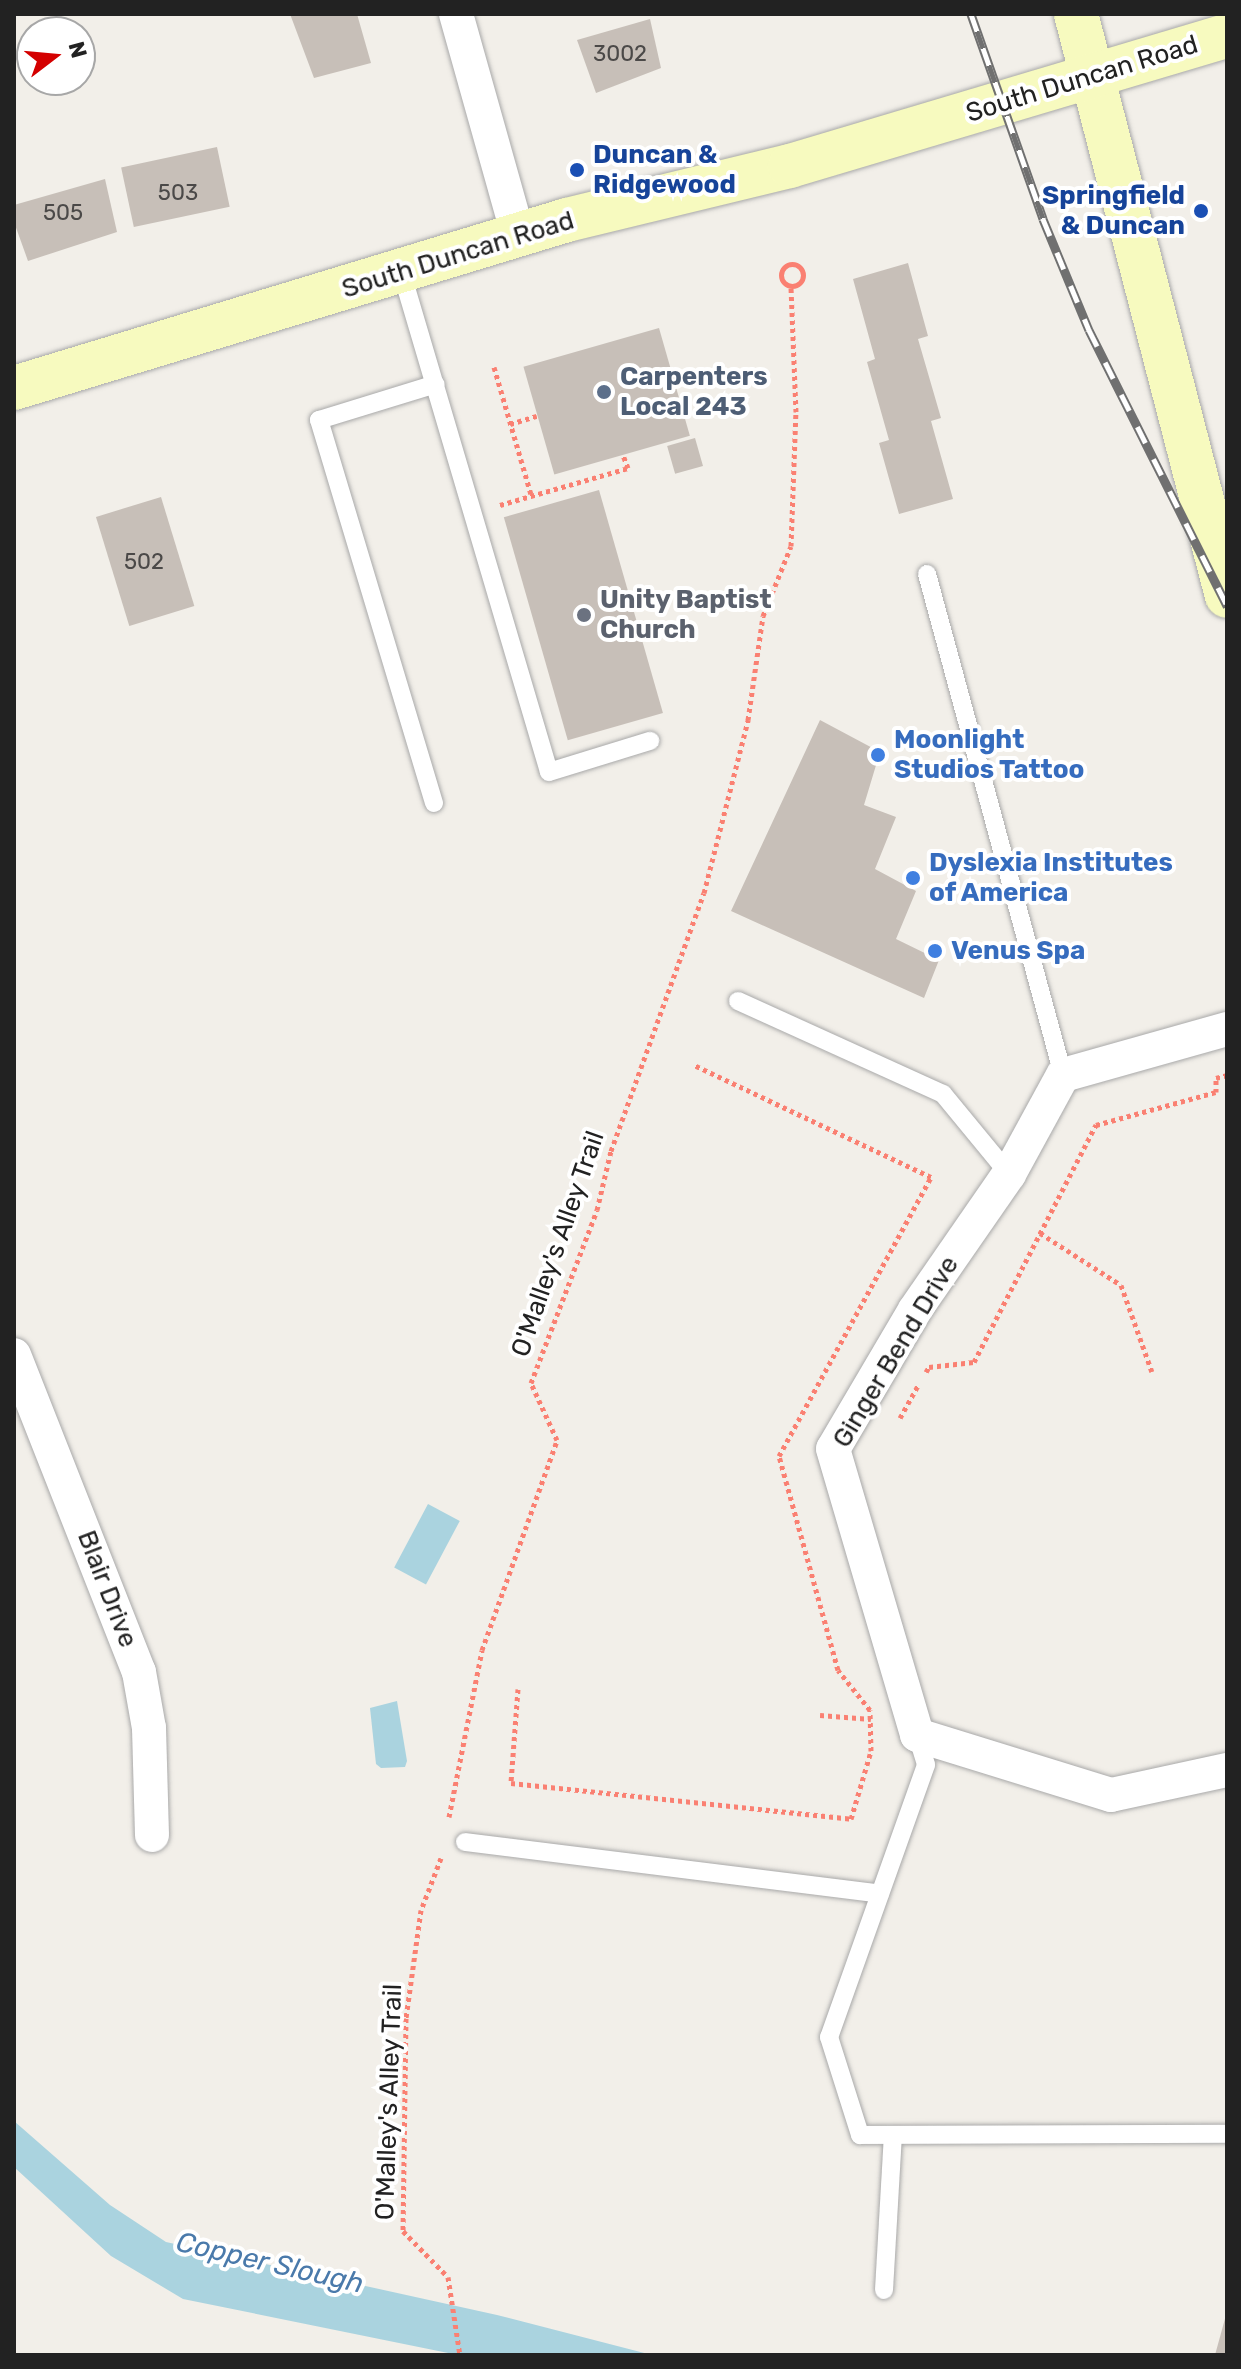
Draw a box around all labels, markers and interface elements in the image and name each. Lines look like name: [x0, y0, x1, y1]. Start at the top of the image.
north arrow: [16, 16, 96, 96]
street label: South Duncan Road: [962, 29, 1202, 129]
text: N: [62, 38, 93, 61]
house number: 3002: [593, 41, 647, 67]
place label: Duncan & Ridgewood: [593, 139, 736, 200]
marker: Duncan & Ridgewood: [568, 161, 586, 179]
house number: 503: [158, 180, 198, 206]
place label: Springfield & Duncan: [1042, 180, 1185, 242]
house number: 505: [43, 200, 83, 226]
marker: Springfield & Duncan: [1192, 202, 1210, 220]
street label: South Duncan Road: [338, 205, 578, 305]
place label: Carpenters Local 243: [620, 361, 768, 422]
marker: Carpenters Local 243: [595, 383, 613, 401]
house number: 502: [124, 549, 164, 575]
place label: Unity Baptist Church: [600, 584, 772, 646]
marker: Unity Baptist Church: [575, 606, 593, 624]
place label: Moonlight Studios Tattoo: [894, 724, 1085, 786]
marker: Moonlight Studios Tattoo: [869, 746, 887, 764]
place label: Dyslexia Institutes of America: [929, 847, 1173, 908]
marker: Dyslexia Institutes of America: [904, 869, 922, 887]
place label: Venus Spa: [951, 935, 1085, 967]
marker: Venus Spa: [926, 942, 944, 960]
street label: O'Malley's Alley Trail: [504, 1126, 612, 1362]
street label: Ginger Bend Drive: [826, 1250, 966, 1454]
street label: Blair Drive: [70, 1526, 144, 1652]
street label: O'Malley's Alley Trail: [369, 1982, 409, 2222]
water label: Copper Slough: [173, 2225, 367, 2301]

